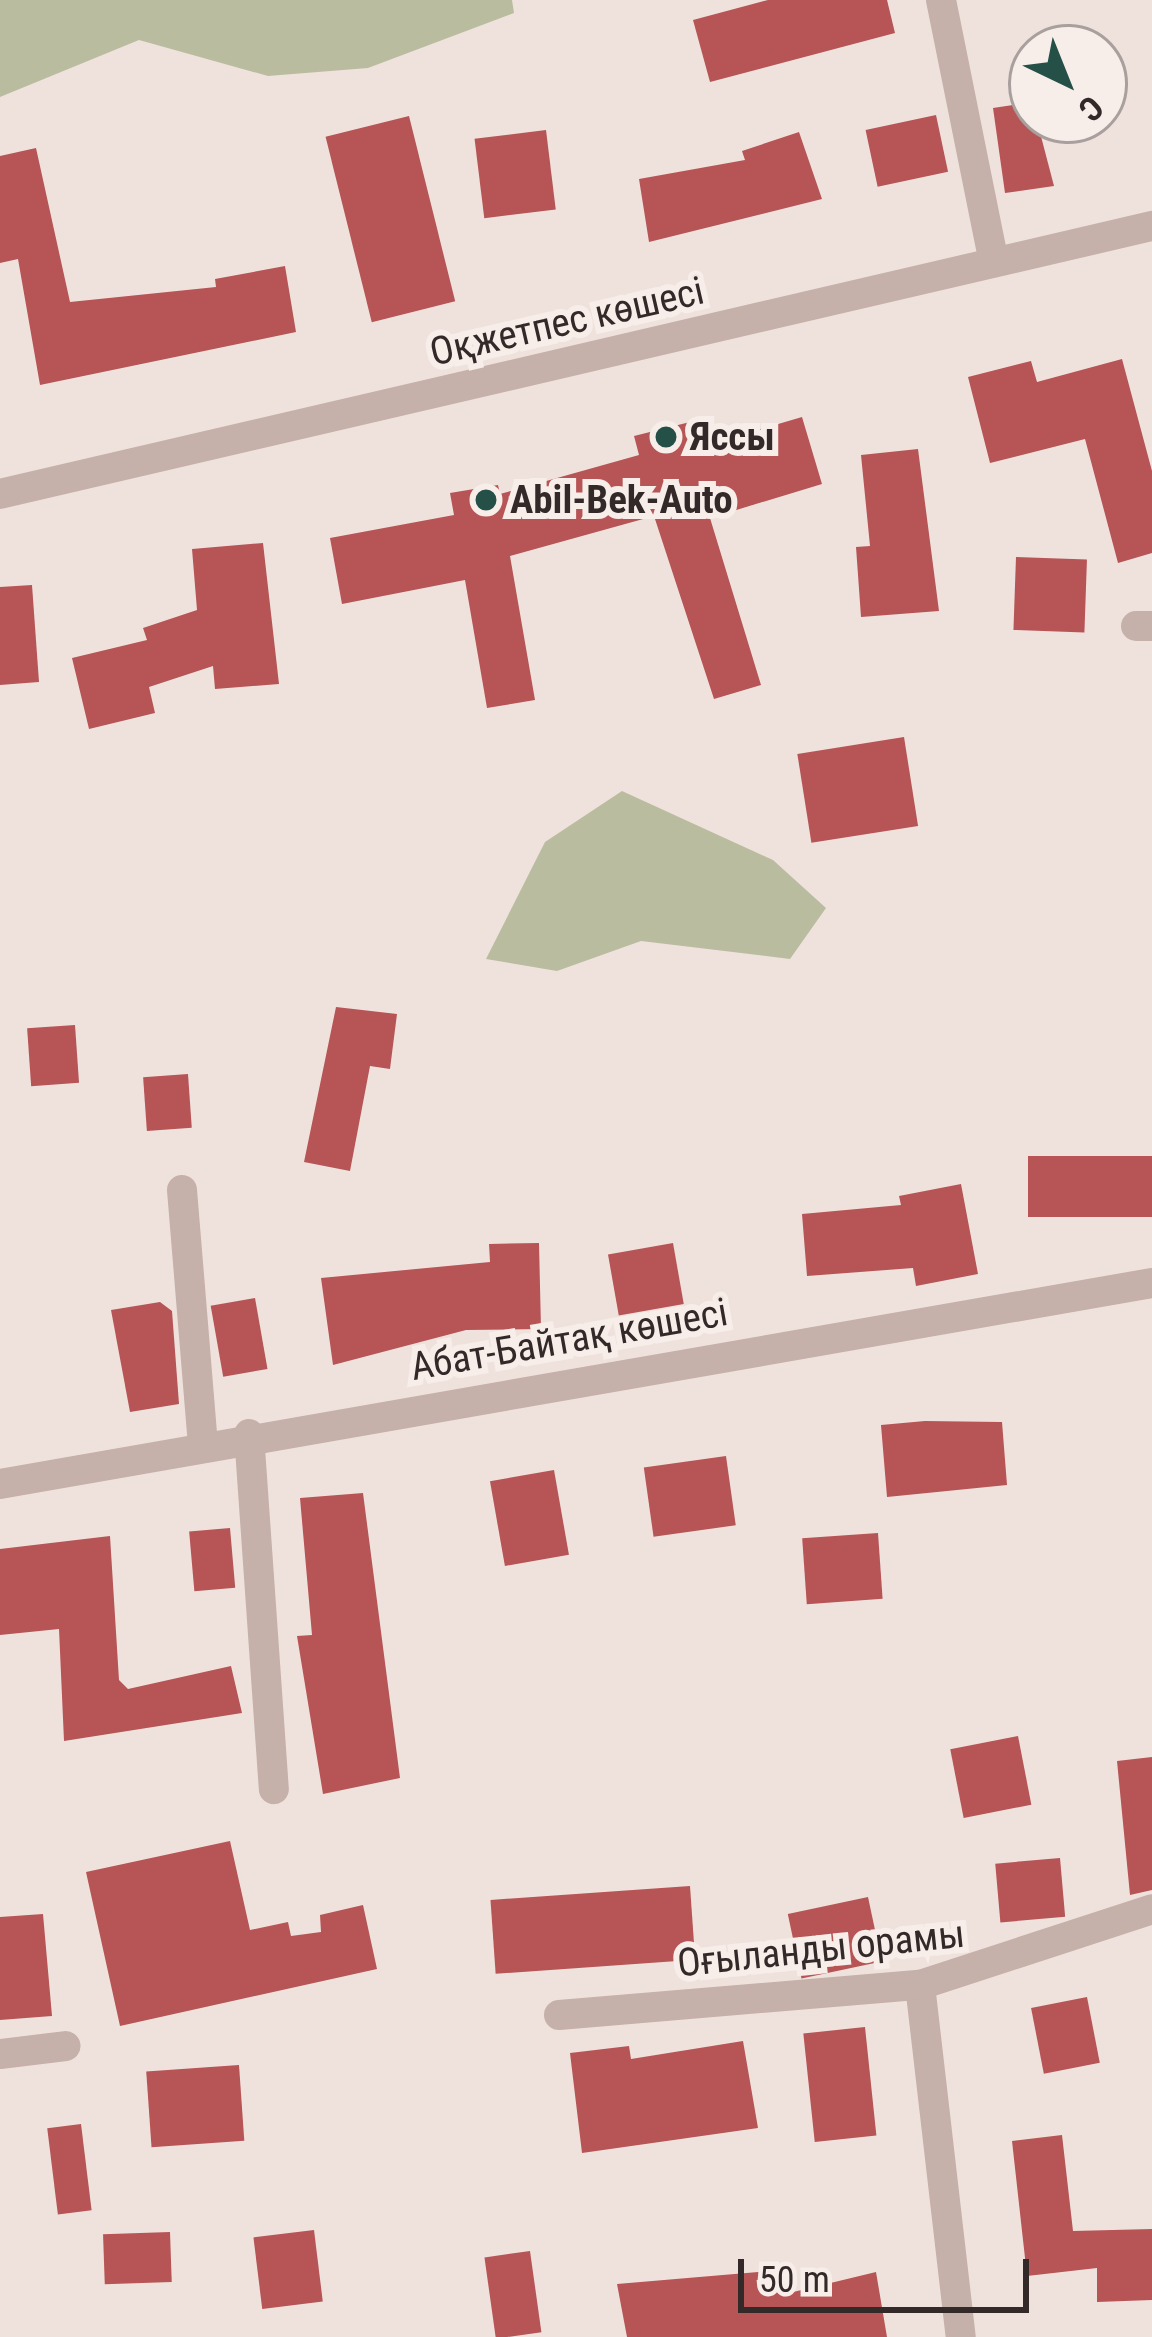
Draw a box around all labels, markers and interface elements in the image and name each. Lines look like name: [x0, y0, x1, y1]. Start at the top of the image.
north arrow: [1008, 24, 1128, 144]
text: С: [1071, 88, 1111, 129]
street label: Оқжетпес көшесі: [425, 268, 709, 376]
place label: Яссы: [690, 414, 775, 460]
marker: Яссы: [653, 424, 679, 450]
place label: Abil-Bek-Auto: [510, 477, 733, 523]
marker: Abil-Bek-Auto: [473, 487, 499, 513]
street label: Абат-Байтақ көшесі: [407, 1289, 731, 1391]
street label: Оғыланды орамы: [675, 1911, 967, 1987]
scale bar: [744, 2235, 1035, 2309]
text: 50 m: [759, 2259, 830, 2301]

